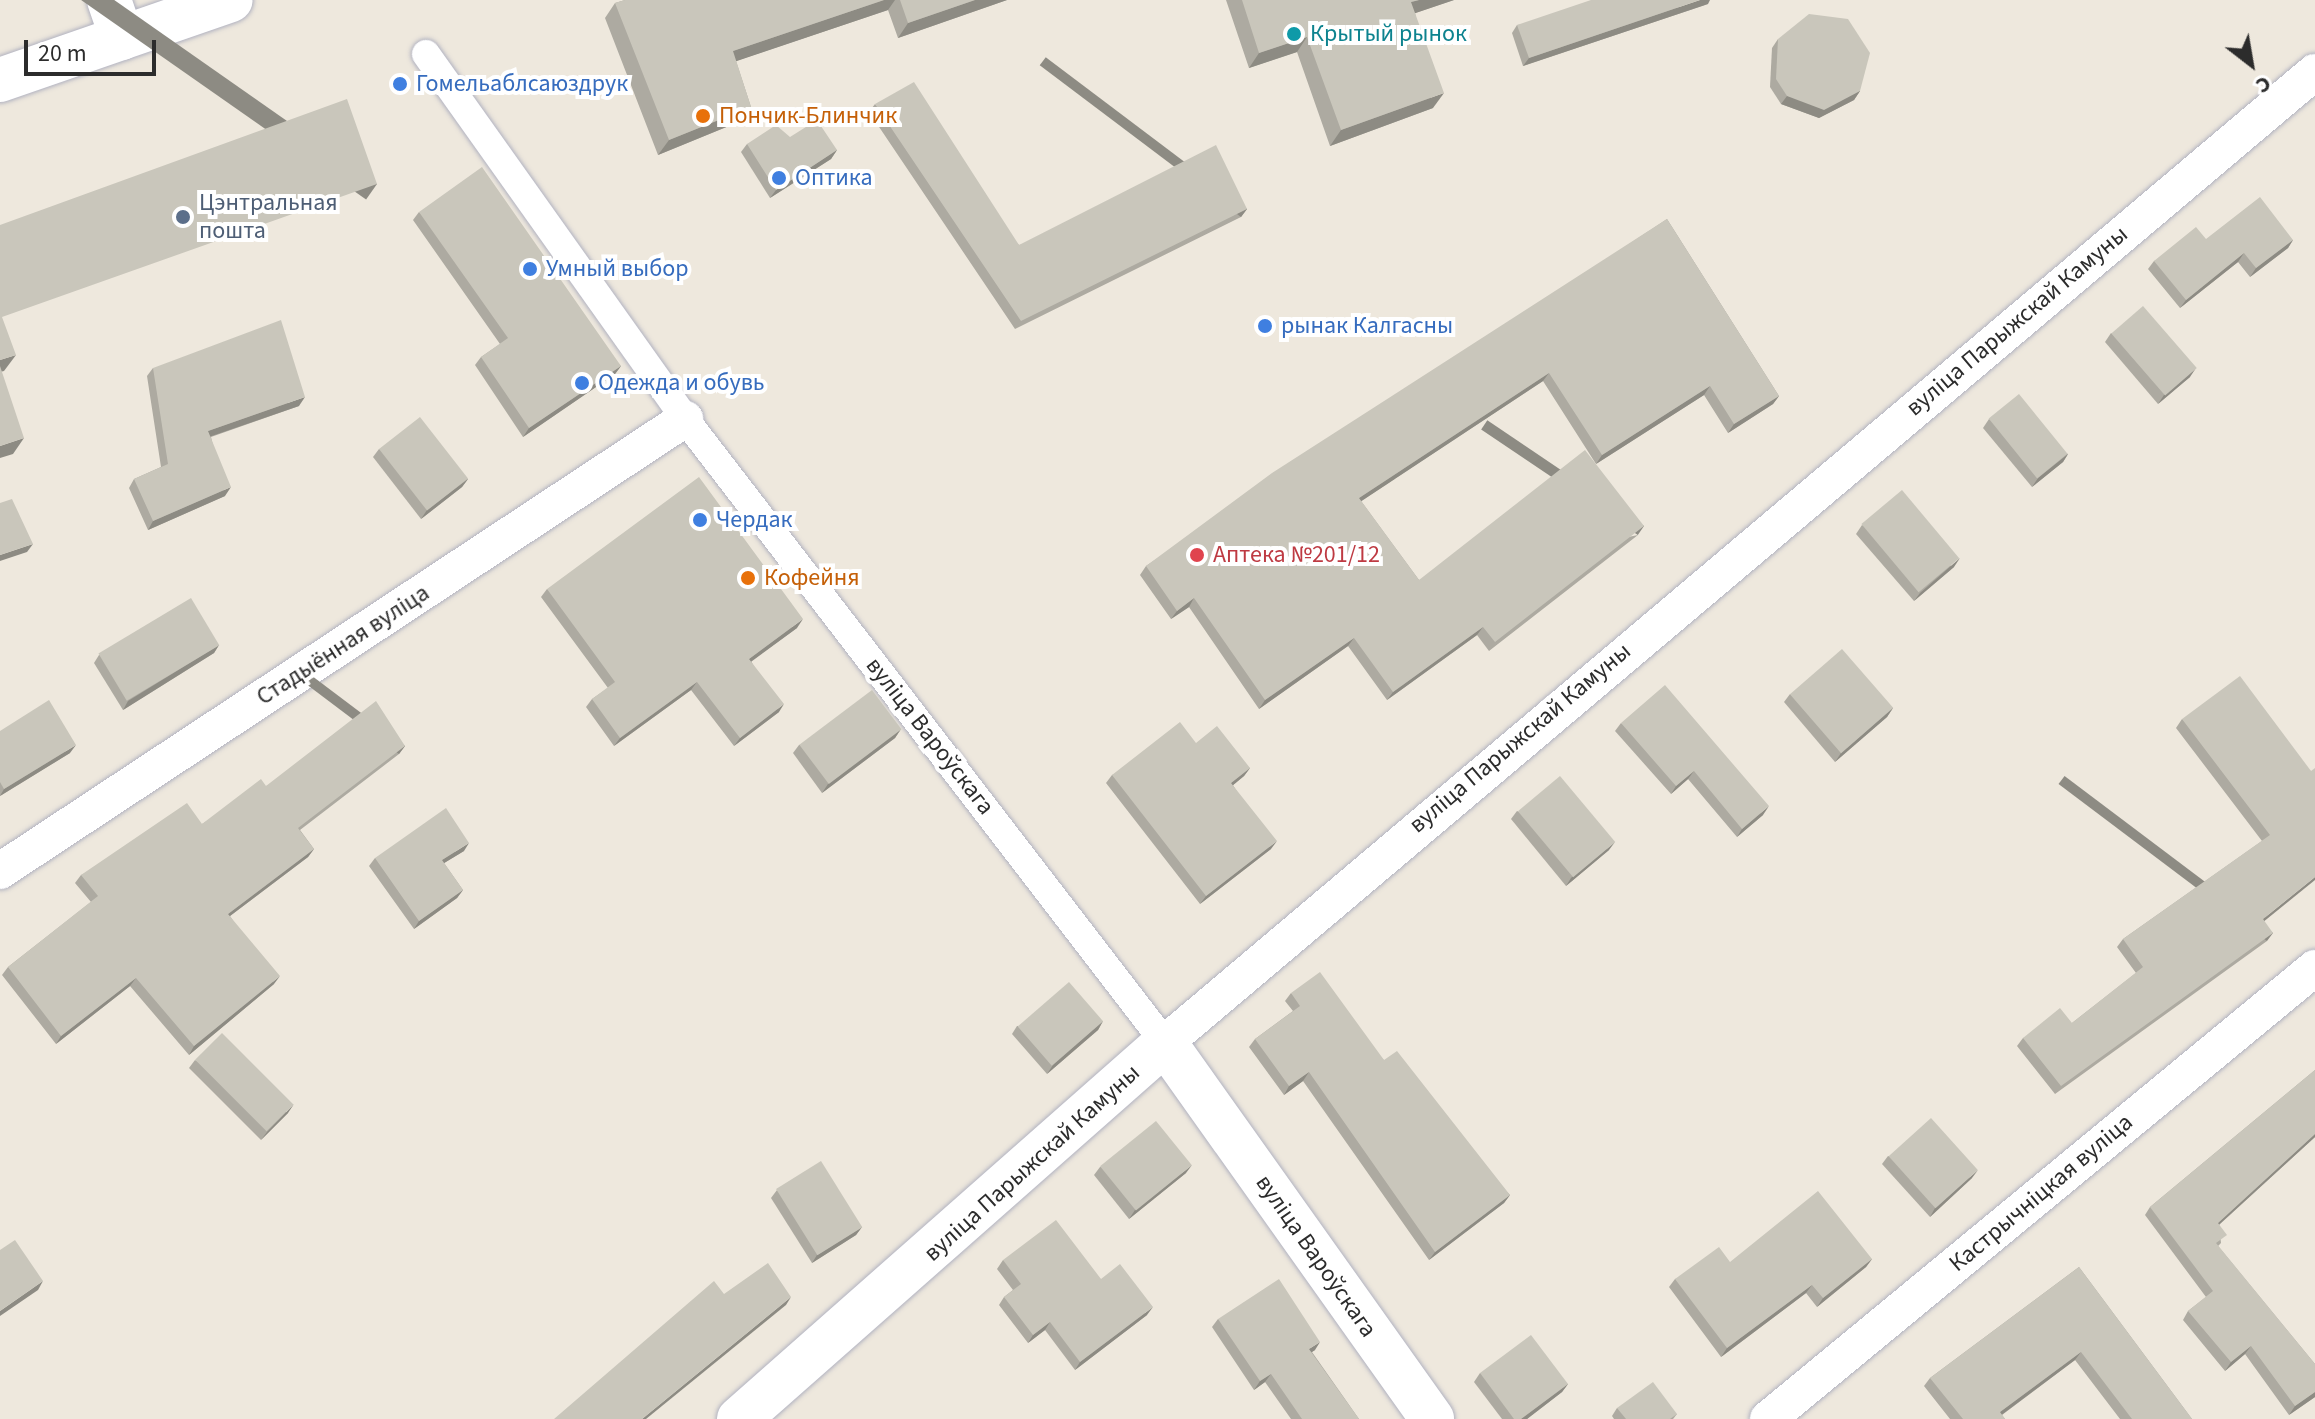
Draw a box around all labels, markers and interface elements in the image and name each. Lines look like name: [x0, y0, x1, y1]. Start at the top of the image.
place label: Крытый рынок: [1310, 20, 1467, 48]
scale bar: [28, 24, 160, 74]
north arrow: [2211, 24, 2291, 104]
marker: Крытый рынок: [1285, 25, 1303, 43]
text: 20 m: [38, 36, 87, 71]
text: С: [2250, 68, 2277, 102]
place label: Гомельаблсаюздрук: [416, 70, 628, 98]
marker: Гомельаблсаюздрук: [391, 75, 409, 93]
place label: Пончик-Блинчик: [719, 102, 897, 130]
marker: Пончик-Блинчик: [694, 107, 712, 125]
place label: Оптика: [795, 164, 873, 192]
marker: Оптика: [770, 169, 788, 187]
place label: Цэнтральная пошта: [199, 189, 338, 245]
marker: Цэнтральная пошта: [174, 208, 192, 226]
street label: вуліца Парыжскай Камуны: [1900, 220, 2134, 422]
place label: Умный выбор: [546, 255, 689, 283]
marker: Умный выбор: [521, 260, 539, 278]
place label: рынак Калгасны: [1281, 312, 1453, 340]
marker: рынак Калгасны: [1256, 317, 1274, 335]
place label: Одежда и обувь: [598, 369, 765, 397]
marker: Одежда и обувь: [573, 374, 591, 392]
place label: Чердак: [716, 506, 792, 534]
marker: Чердак: [691, 511, 709, 529]
place label: Аптека №201/12: [1213, 541, 1380, 569]
marker: Аптека №201/12: [1188, 546, 1206, 564]
place label: Кофейня: [764, 564, 860, 592]
marker: Кофейня: [739, 569, 757, 587]
street label: Стадыённая вуліца: [251, 578, 435, 712]
street label: вуліца Парыжскай Камуны: [1403, 637, 1637, 839]
street label: вуліца Вароўскага: [860, 652, 1000, 820]
street label: вуліца Парыжскай Камуны: [918, 1058, 1146, 1268]
street label: Кастрычніцкая вуліца: [1943, 1108, 2139, 1278]
street label: вуліца Вароўскага: [1249, 1169, 1383, 1343]

